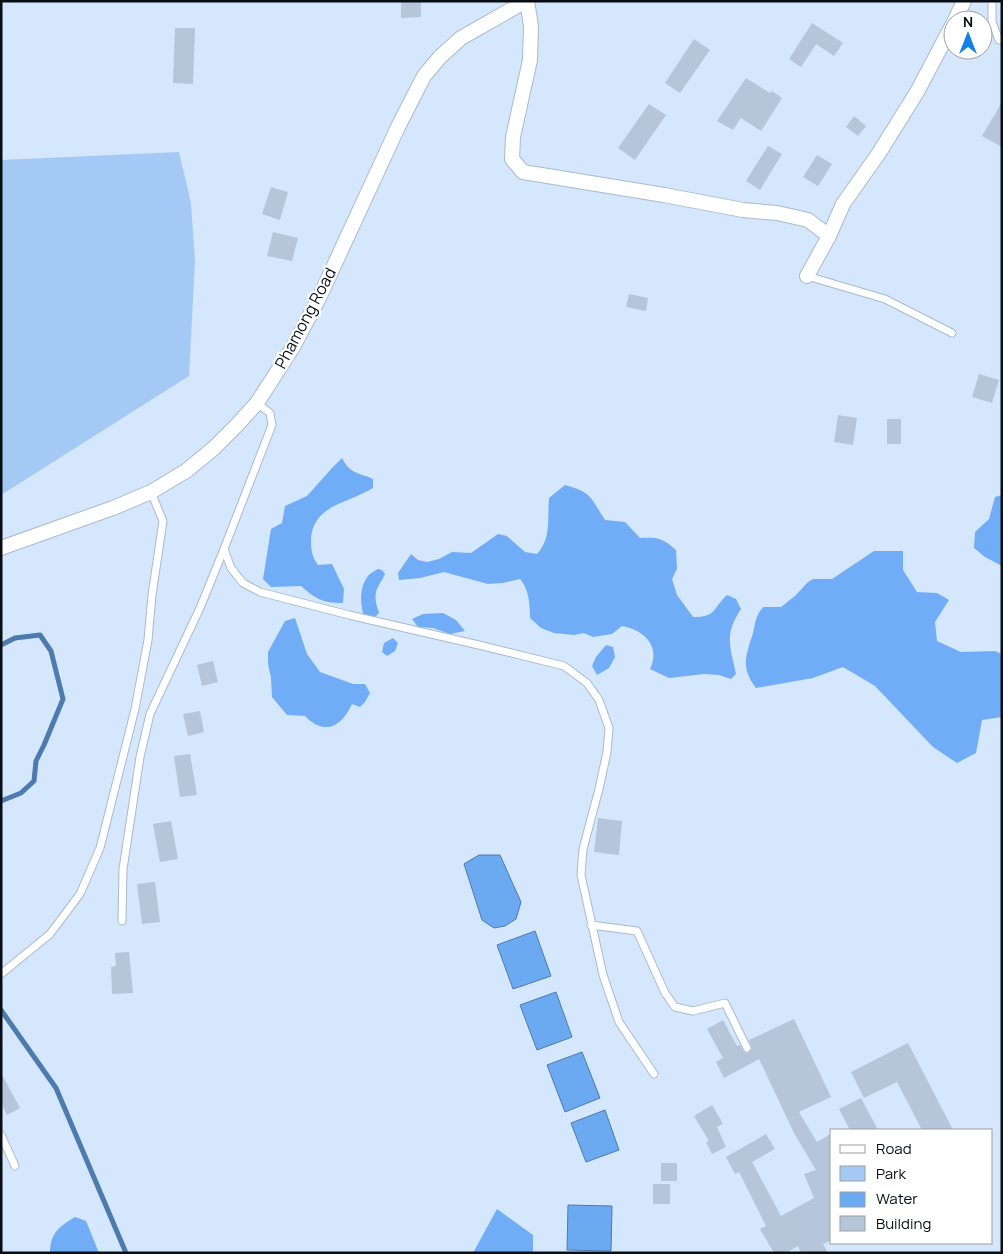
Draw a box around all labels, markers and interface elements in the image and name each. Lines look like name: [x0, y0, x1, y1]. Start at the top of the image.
north arrow: [943, 10, 993, 60]
text: N: [963, 12, 973, 31]
street label: Phamong Road: [269, 264, 341, 372]
legend: [830, 1129, 993, 1244]
text: Road: [876, 1138, 912, 1159]
text: Park: [876, 1163, 906, 1184]
text: Water: [876, 1188, 918, 1209]
text: Building: [876, 1213, 931, 1234]

